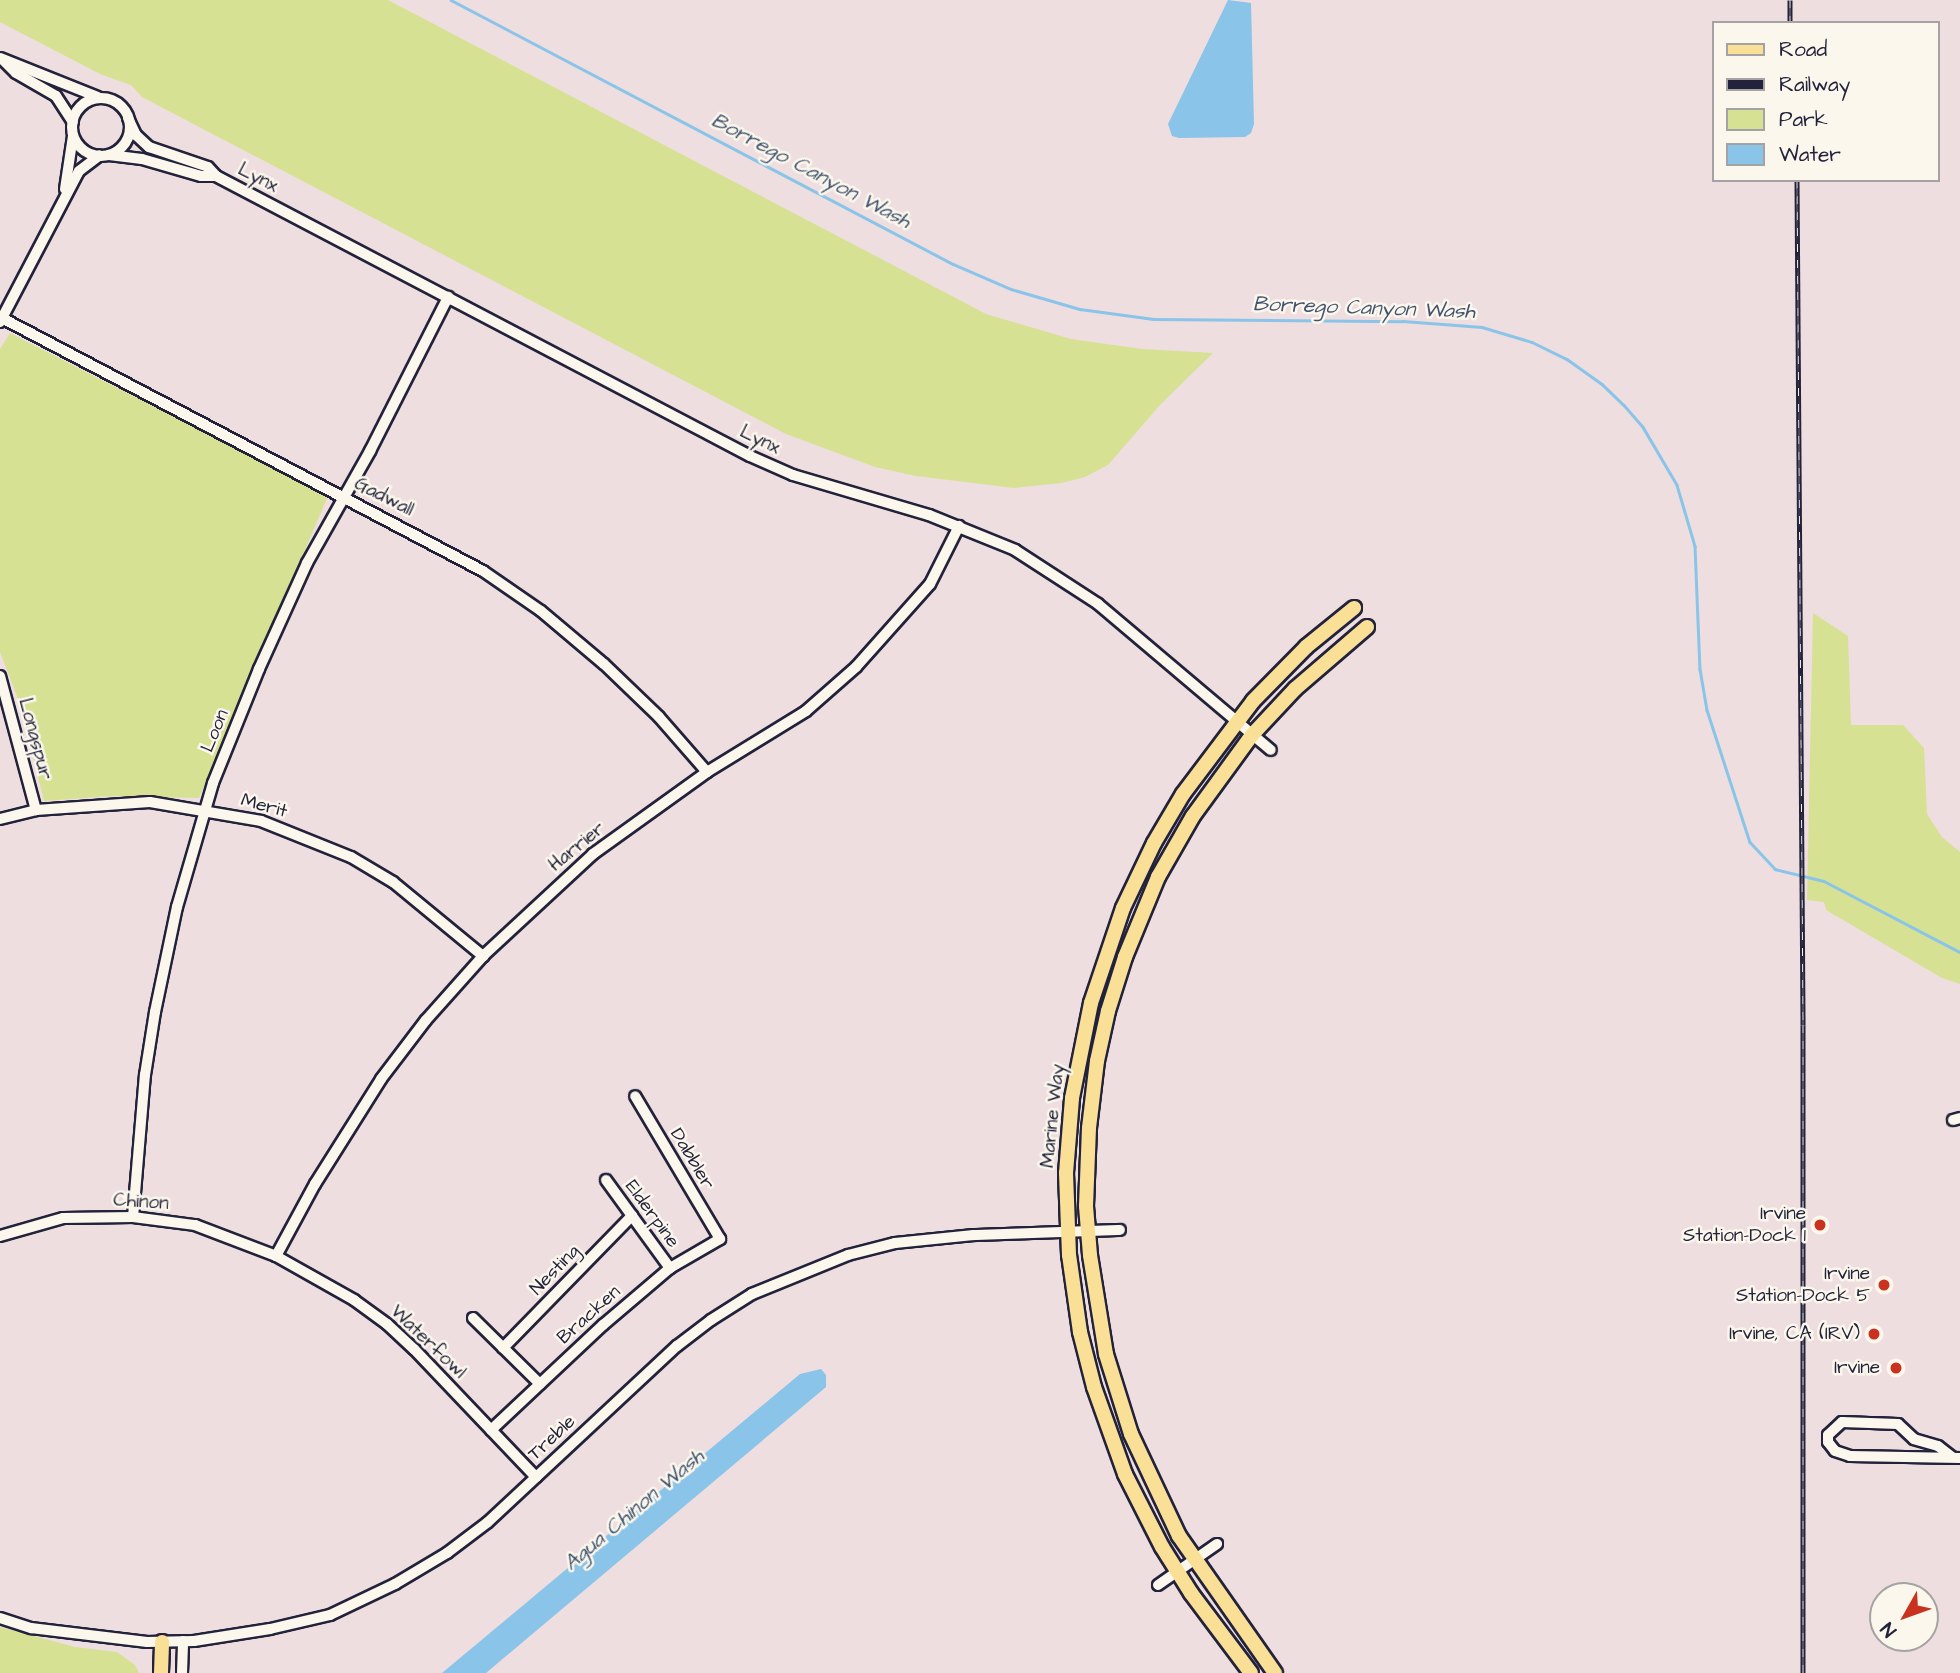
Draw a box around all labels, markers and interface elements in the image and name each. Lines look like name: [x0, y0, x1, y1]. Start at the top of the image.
legend: [1712, 21, 1939, 182]
text: Road: [1779, 35, 1827, 64]
text: Railway: [1779, 70, 1850, 99]
text: Park: [1779, 105, 1828, 134]
water label: Borrego Canyon Wash: [707, 108, 915, 234]
text: Water: [1779, 140, 1841, 169]
street label: Lynx: [234, 158, 282, 198]
water label: Borrego Canyon Wash: [1253, 292, 1475, 324]
street label: Lynx: [736, 421, 784, 459]
street label: Gadwall: [351, 472, 417, 522]
street label: Longspur: [13, 696, 57, 782]
street label: Loon: [196, 706, 234, 756]
street label: Merit: [238, 789, 290, 823]
street label: Harrier: [544, 817, 610, 877]
street label: Marine Way: [1036, 1063, 1070, 1169]
street label: Dabbler: [665, 1124, 719, 1194]
street label: Elderpine: [620, 1176, 684, 1252]
street label: Chinon: [113, 1189, 169, 1215]
place label: Irvine Station-Dock 1: [1683, 1203, 1806, 1247]
marker: Irvine Station-Dock 1: [1812, 1217, 1828, 1233]
street label: Nesting: [525, 1240, 585, 1300]
place label: Irvine Station-Dock 5: [1736, 1263, 1870, 1307]
marker: Irvine Station-Dock 5: [1876, 1277, 1892, 1293]
street label: Bracken: [553, 1281, 625, 1349]
street label: Waterfowl: [385, 1300, 471, 1384]
place label: Irvine, CA (IRV): [1729, 1323, 1860, 1345]
marker: Irvine, CA (IRV): [1866, 1326, 1882, 1342]
place label: Irvine: [1834, 1357, 1880, 1379]
marker: Irvine: [1886, 1358, 1906, 1378]
street label: Treble: [524, 1410, 580, 1466]
water label: Agua Chinon Wash: [559, 1444, 709, 1576]
north arrow: [1869, 1582, 1939, 1652]
text: N: [1875, 1616, 1903, 1643]

